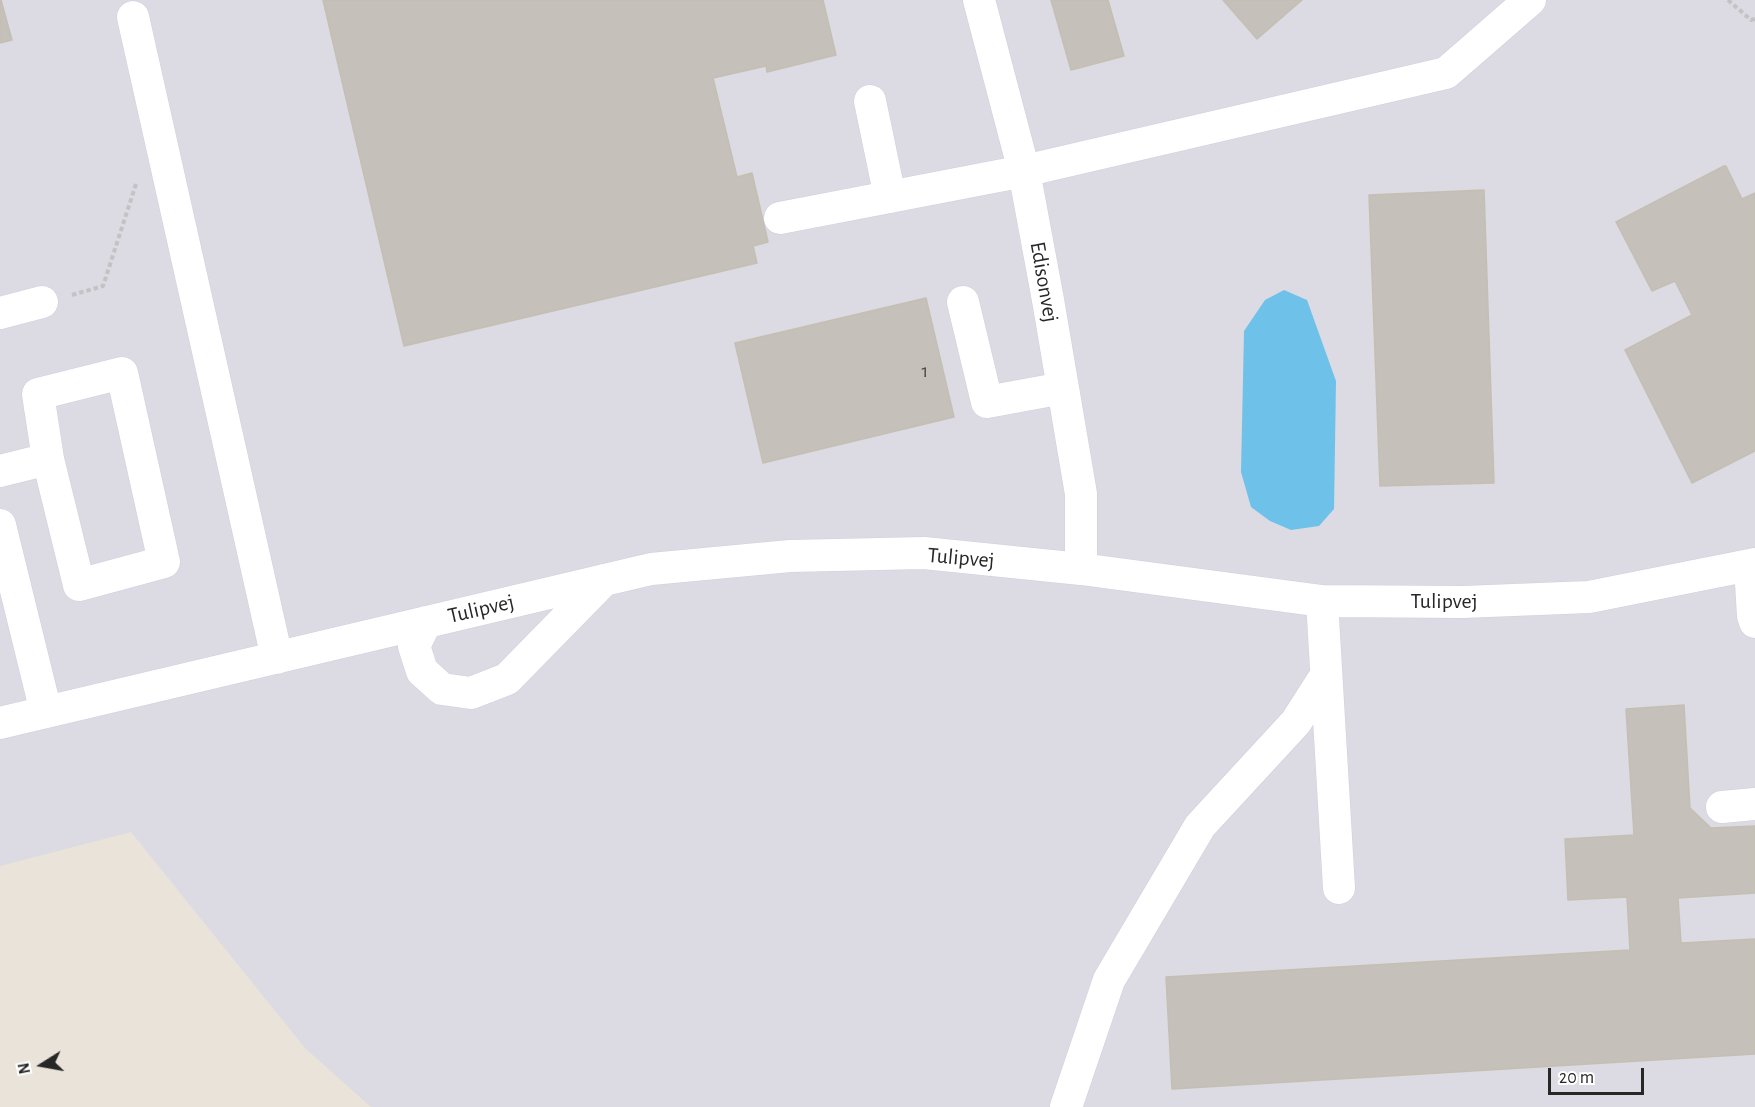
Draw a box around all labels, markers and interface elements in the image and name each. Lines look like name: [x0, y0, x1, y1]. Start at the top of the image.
street label: Edisonvej: [1024, 240, 1064, 324]
house number: 1: [922, 359, 928, 383]
street label: Tulipvej: [926, 542, 996, 574]
street label: Tulipvej: [1411, 588, 1477, 614]
street label: Tulipvej: [445, 589, 517, 629]
north arrow: [12, 1035, 72, 1095]
scale bar: [1551, 1056, 1647, 1094]
text: N: [15, 1061, 33, 1075]
text: 20 m: [1559, 1069, 1594, 1087]

